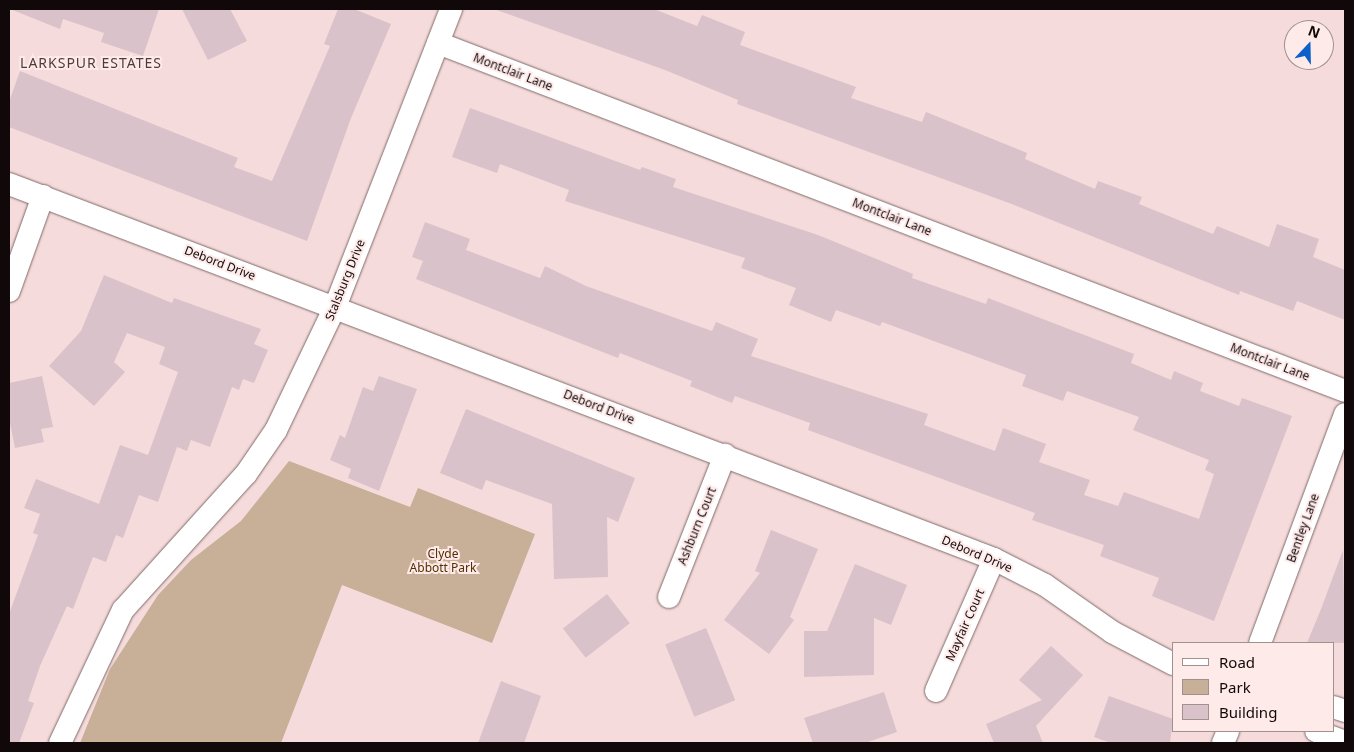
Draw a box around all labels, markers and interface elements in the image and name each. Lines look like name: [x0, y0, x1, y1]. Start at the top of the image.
north arrow: [1284, 20, 1334, 70]
text: N: [1305, 21, 1323, 42]
street label: Montclair Lane: [471, 50, 555, 94]
district label: LARKSPUR ESTATES: [18, 55, 164, 71]
street label: Montclair Lane: [850, 195, 934, 239]
street label: Stalsburg Drive: [322, 237, 368, 323]
street label: Debord Drive: [182, 243, 258, 283]
street label: Montclair Lane: [1228, 340, 1312, 384]
street label: Debord Drive: [561, 387, 637, 427]
street label: Ashburn Court: [675, 485, 719, 567]
street label: Bentley Lane: [1284, 492, 1322, 564]
street label: Debord Drive: [940, 533, 1014, 575]
park label: Clyde Abbott Park: [410, 547, 476, 575]
street label: Mayfair Court: [943, 587, 987, 663]
legend: [1172, 642, 1334, 732]
text: Road: [1219, 652, 1255, 672]
text: Park: [1219, 677, 1251, 697]
text: Building: [1219, 702, 1277, 722]

